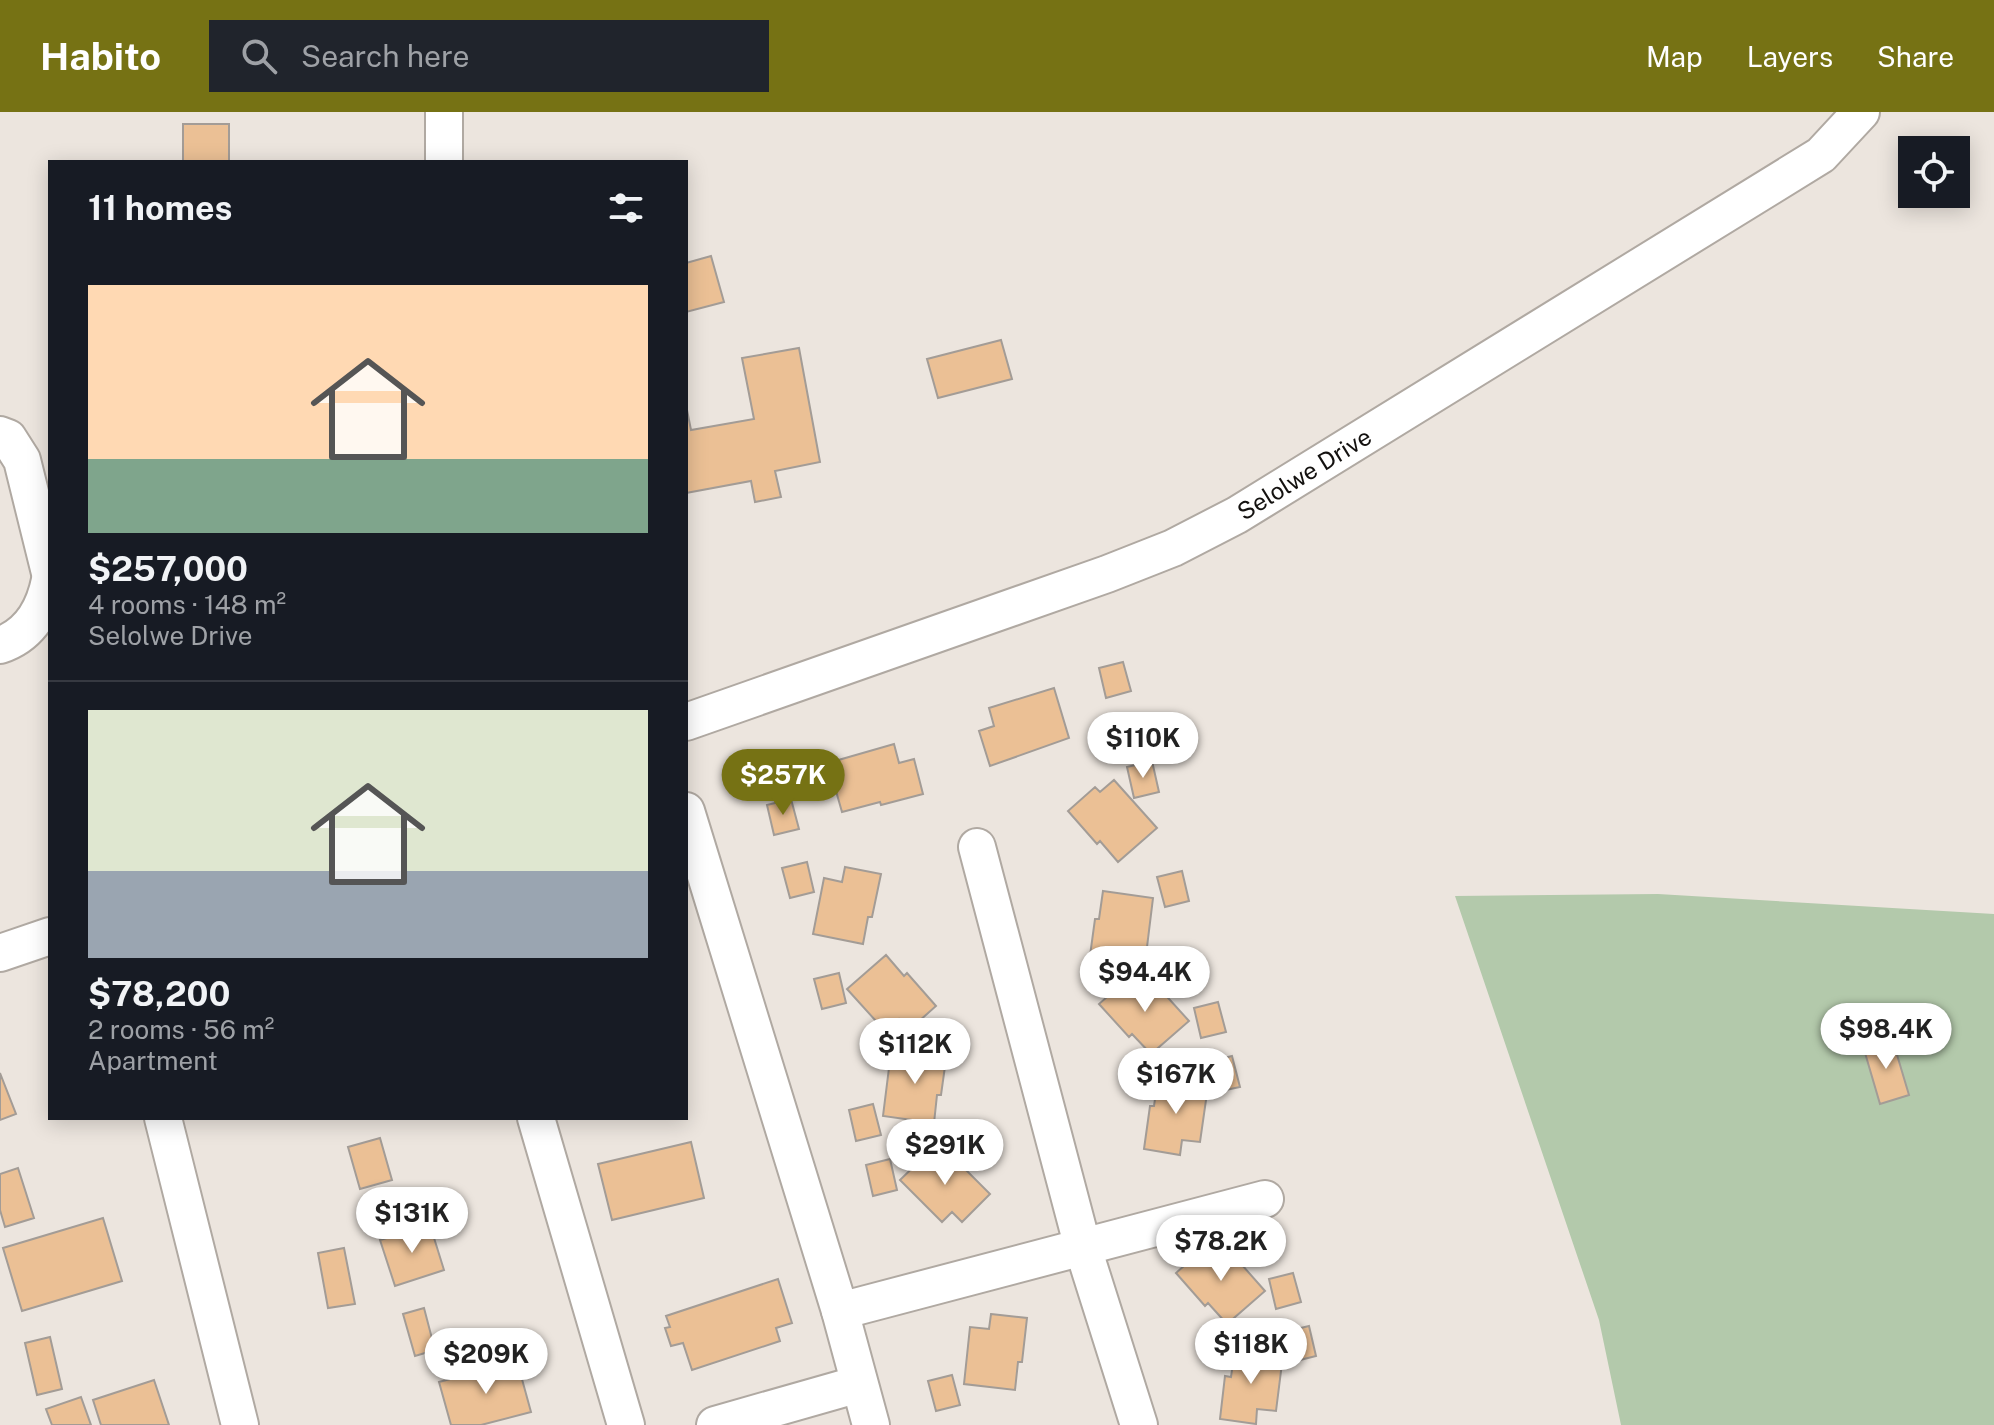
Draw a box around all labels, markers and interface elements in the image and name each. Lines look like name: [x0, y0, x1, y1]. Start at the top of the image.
search box: [209, 20, 769, 92]
text: Habito: [40, 34, 161, 79]
icon: search: [237, 34, 281, 78]
text: Search here: [301, 38, 470, 74]
text: Map: [1646, 40, 1703, 73]
text: Layers: [1747, 40, 1833, 73]
text: Share: [1877, 40, 1954, 73]
map controls: [1898, 136, 1970, 208]
button: locate: [1898, 136, 1970, 208]
icon: filters: [604, 186, 648, 230]
text: 11 homes: [88, 188, 232, 228]
icon: home: [296, 337, 440, 481]
street label: Selolwe Drive: [1232, 422, 1376, 525]
text: $257,000: [88, 549, 248, 589]
text: 4 rooms · 148 m²: [88, 589, 286, 620]
text: Selolwe Drive: [88, 620, 253, 651]
pin: $110K: [1087, 712, 1199, 780]
text: $110K: [1105, 722, 1181, 753]
pin: $257K: [727, 749, 839, 817]
text: $257K: [740, 759, 826, 790]
icon: home: [296, 762, 440, 906]
pin: $94.4K: [1080, 946, 1210, 1014]
text: $94.4K: [1098, 956, 1192, 987]
text: $78,200: [88, 974, 230, 1014]
pin: $98.4K: [1821, 1003, 1951, 1071]
text: $98.4K: [1839, 1013, 1933, 1044]
text: 2 rooms · 56 m²: [88, 1014, 274, 1045]
pin: $112K: [859, 1018, 971, 1086]
text: $112K: [877, 1028, 953, 1059]
text: Apartment: [88, 1045, 218, 1076]
pin: $167K: [1120, 1048, 1232, 1116]
text: $167K: [1136, 1058, 1216, 1089]
pin: $291K: [889, 1119, 1001, 1187]
text: $291K: [904, 1129, 986, 1160]
pin: $131K: [356, 1187, 468, 1255]
text: $131K: [374, 1197, 450, 1228]
pin: $78.2K: [1156, 1215, 1286, 1283]
text: $78.2K: [1174, 1225, 1268, 1256]
pin: $118K: [1195, 1318, 1307, 1386]
pin: $209K: [430, 1328, 542, 1396]
text: $118K: [1213, 1328, 1289, 1359]
text: $209K: [443, 1338, 529, 1369]

